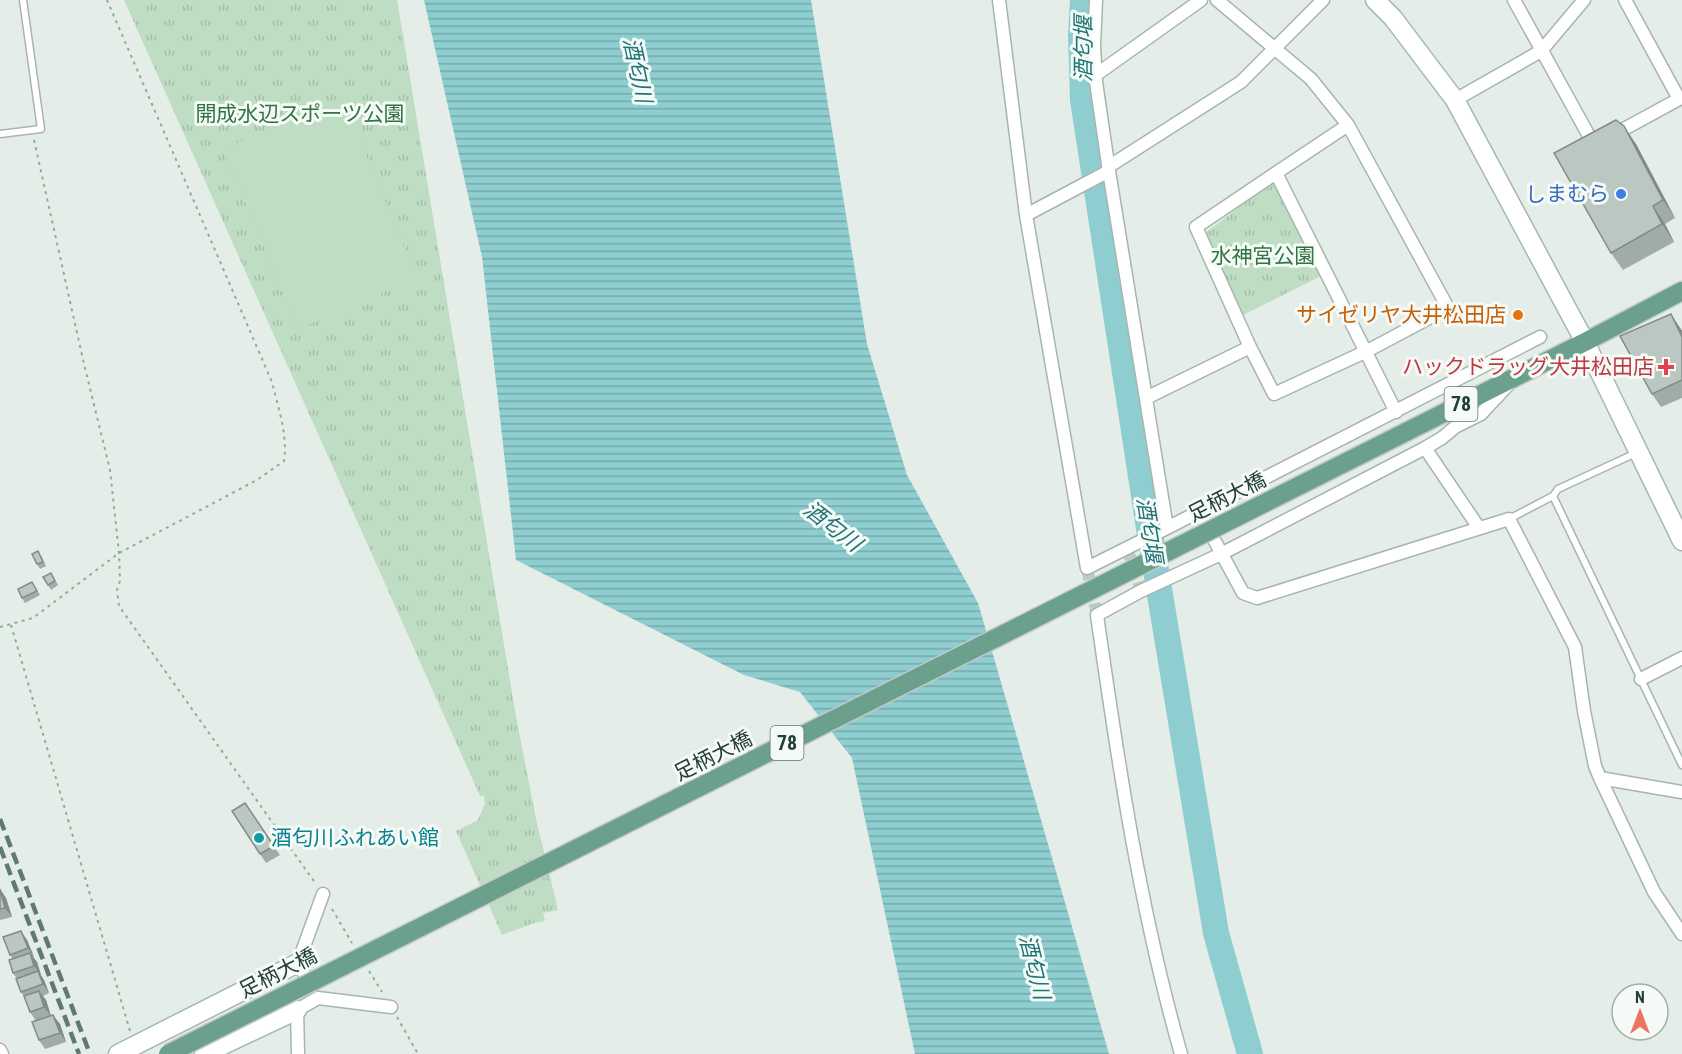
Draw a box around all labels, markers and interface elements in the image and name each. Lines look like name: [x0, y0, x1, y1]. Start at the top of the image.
water label: 酒匂堰: [1071, 12, 1096, 82]
water label: 酒匂川: [618, 35, 657, 107]
park label: 開成水辺スポーツ公園: [195, 102, 405, 126]
place label: しまむら: [1525, 182, 1609, 206]
marker: しまむら: [1614, 187, 1628, 201]
park label: 水神宮公園: [1211, 244, 1316, 268]
place label: サイゼリヤ大井松田店: [1296, 303, 1506, 327]
marker: サイゼリヤ大井松田店: [1511, 308, 1525, 322]
place label: ハックドラッグ大井松田店: [1402, 355, 1654, 379]
marker: ハックドラッグ大井松田店: [1659, 360, 1673, 374]
road number: 78: [1444, 387, 1478, 421]
street label: 足柄大橋: [1184, 467, 1270, 527]
water label: 酒匂川: [799, 496, 868, 558]
water label: 酒匂堰: [1132, 496, 1168, 569]
street label: 足柄大橋: [670, 726, 756, 786]
road number: 78: [770, 726, 804, 760]
place label: 酒匂川ふれあい館: [271, 826, 439, 850]
marker: 酒匂川ふれあい館: [252, 831, 266, 845]
water label: 酒匂川: [1014, 932, 1055, 1004]
street label: 足柄大橋: [235, 943, 321, 1003]
north arrow: [1610, 982, 1670, 1042]
text: N: [1635, 988, 1645, 1007]

